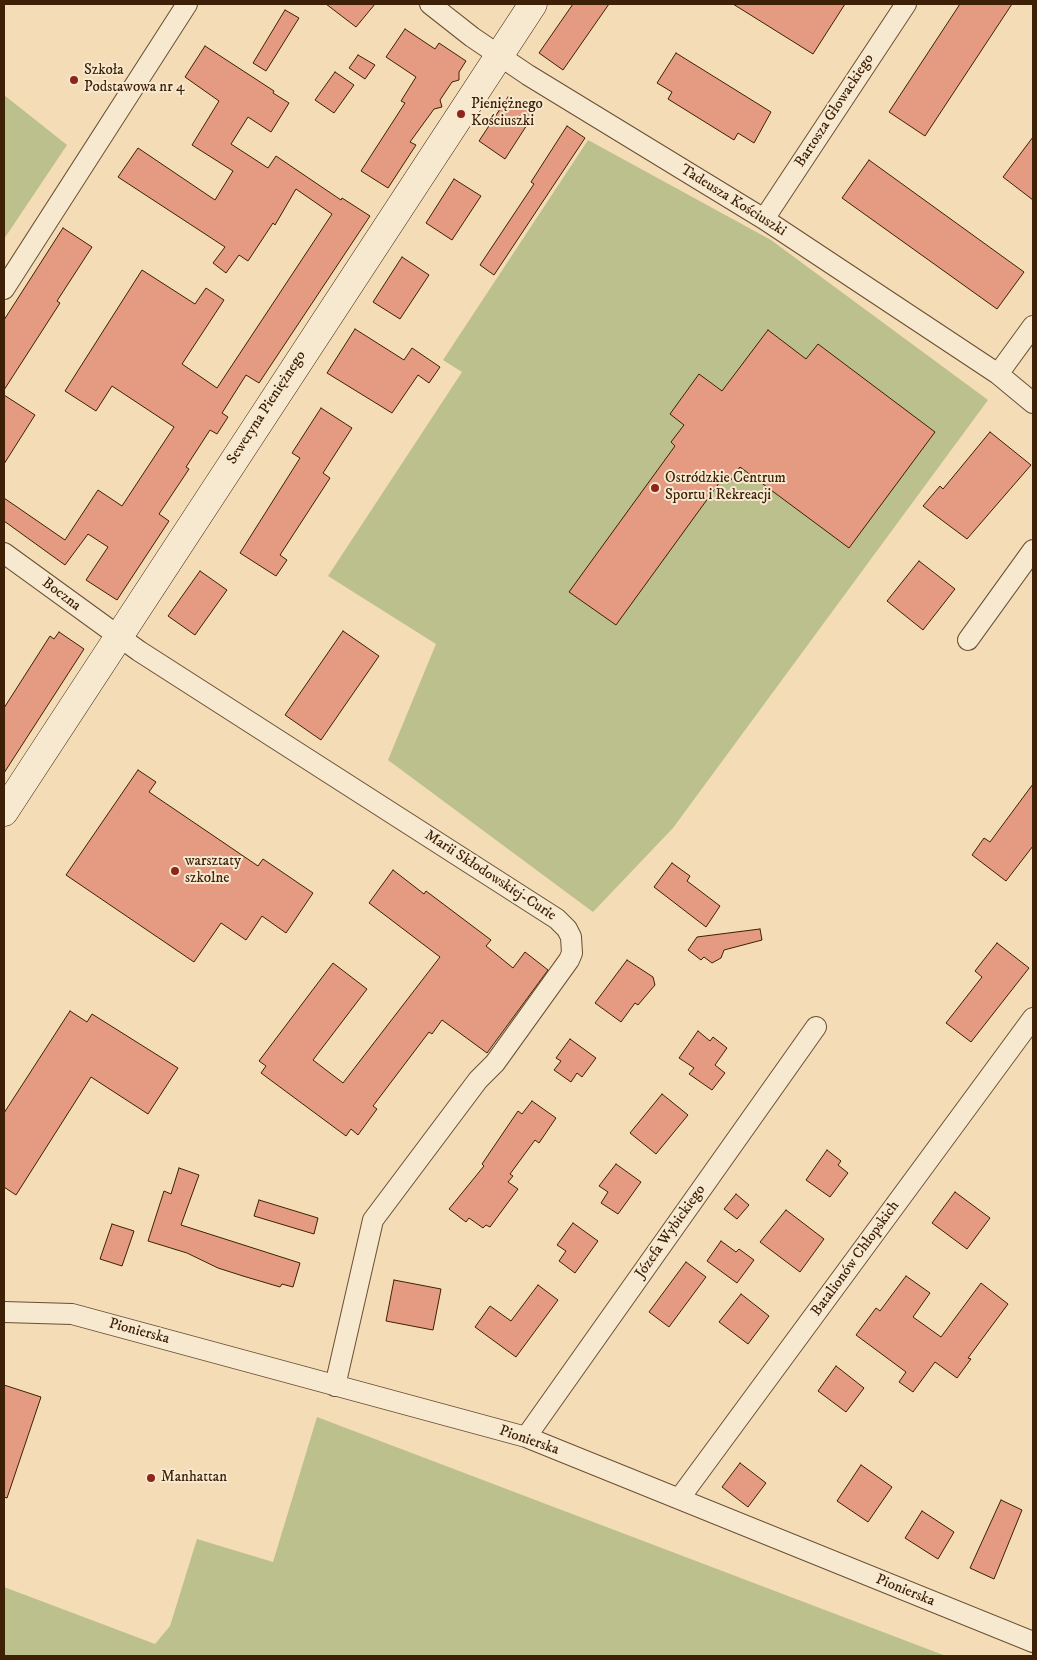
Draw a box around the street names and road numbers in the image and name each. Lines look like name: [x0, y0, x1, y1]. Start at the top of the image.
street label: Bartosza Głowackiego: [792, 51, 878, 171]
street label: Tadeusza Kościuszki: [677, 161, 789, 241]
street label: Seweryna Pieniężnego: [224, 348, 310, 468]
street label: Boczna: [38, 575, 84, 615]
street label: Marii Skłodowskiej-Curie: [421, 827, 559, 925]
street label: Józefa Wybickiego: [632, 1182, 710, 1282]
street label: Batalionów Chłopskich: [808, 1198, 904, 1320]
street label: Pionierska: [107, 1315, 171, 1349]
street label: Pionierska: [497, 1422, 561, 1460]
street label: Pionierska: [873, 1571, 937, 1611]

